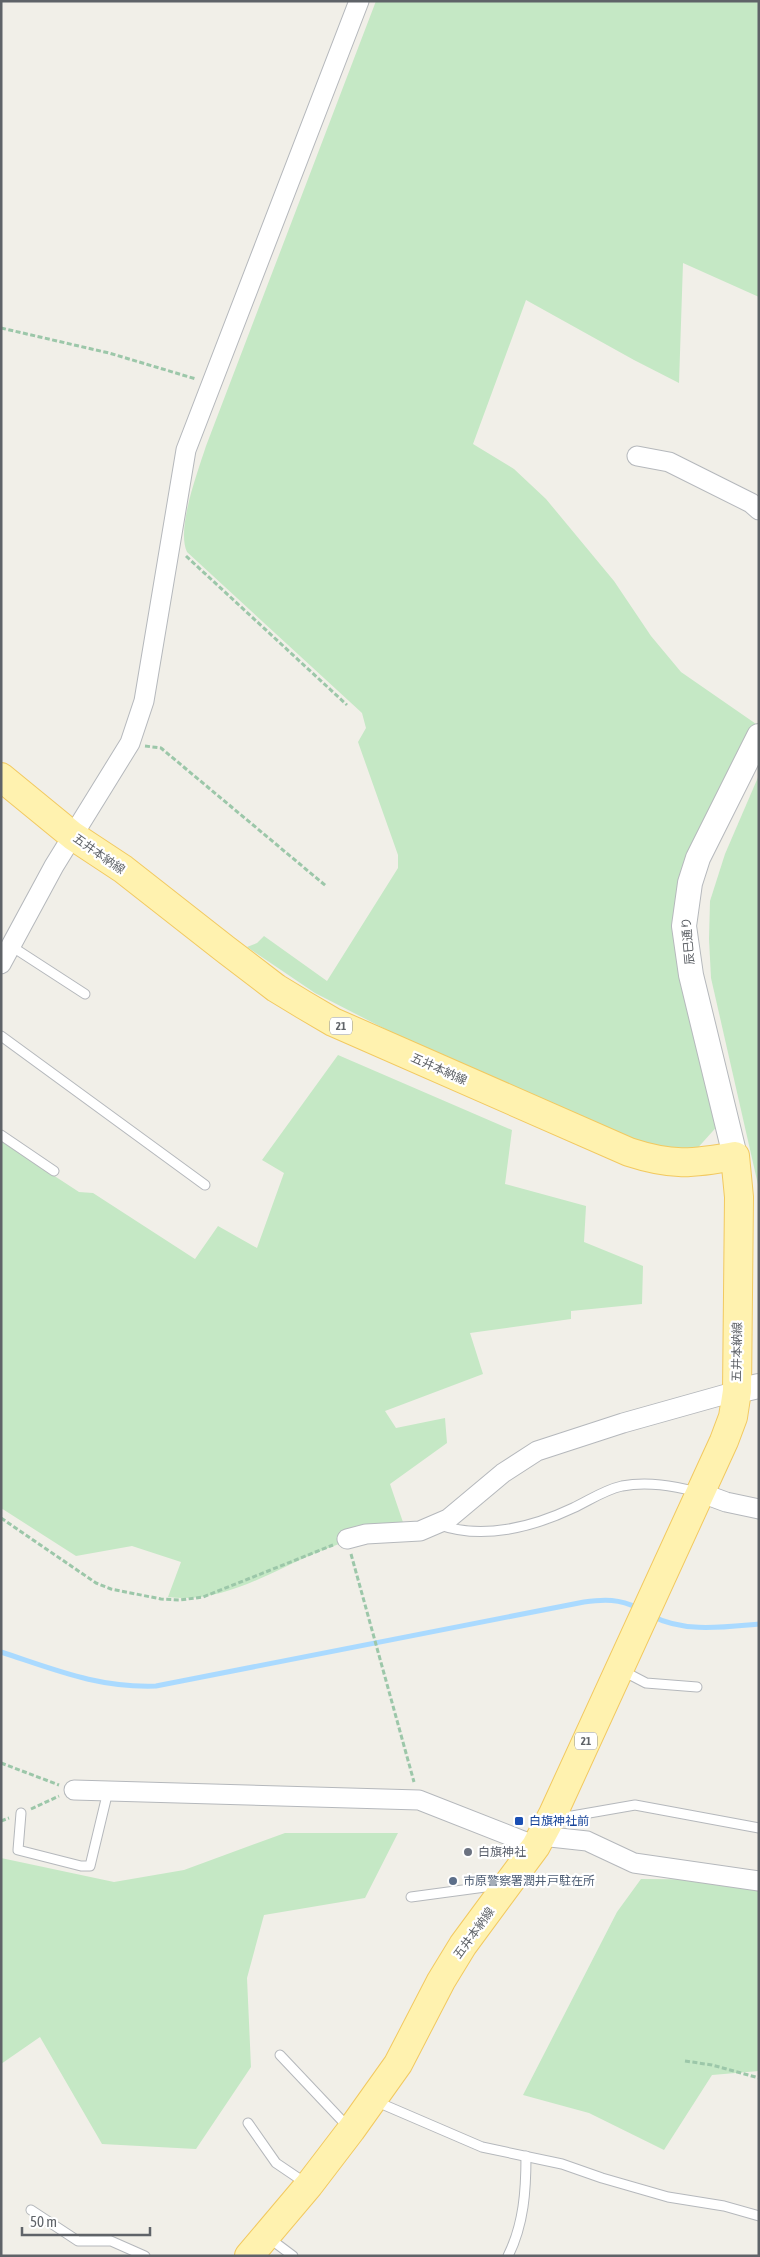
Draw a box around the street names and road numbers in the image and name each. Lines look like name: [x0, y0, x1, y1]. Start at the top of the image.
street label: 五井本納線: [70, 831, 128, 877]
street label: 辰巳通り: [679, 916, 697, 966]
road number: 21: [330, 1018, 352, 1034]
street label: 五井本納線: [409, 1050, 469, 1088]
street label: 五井本納線: [729, 1322, 745, 1382]
road number: 21: [575, 1732, 597, 1750]
street label: 五井本納線: [451, 1905, 497, 1961]

